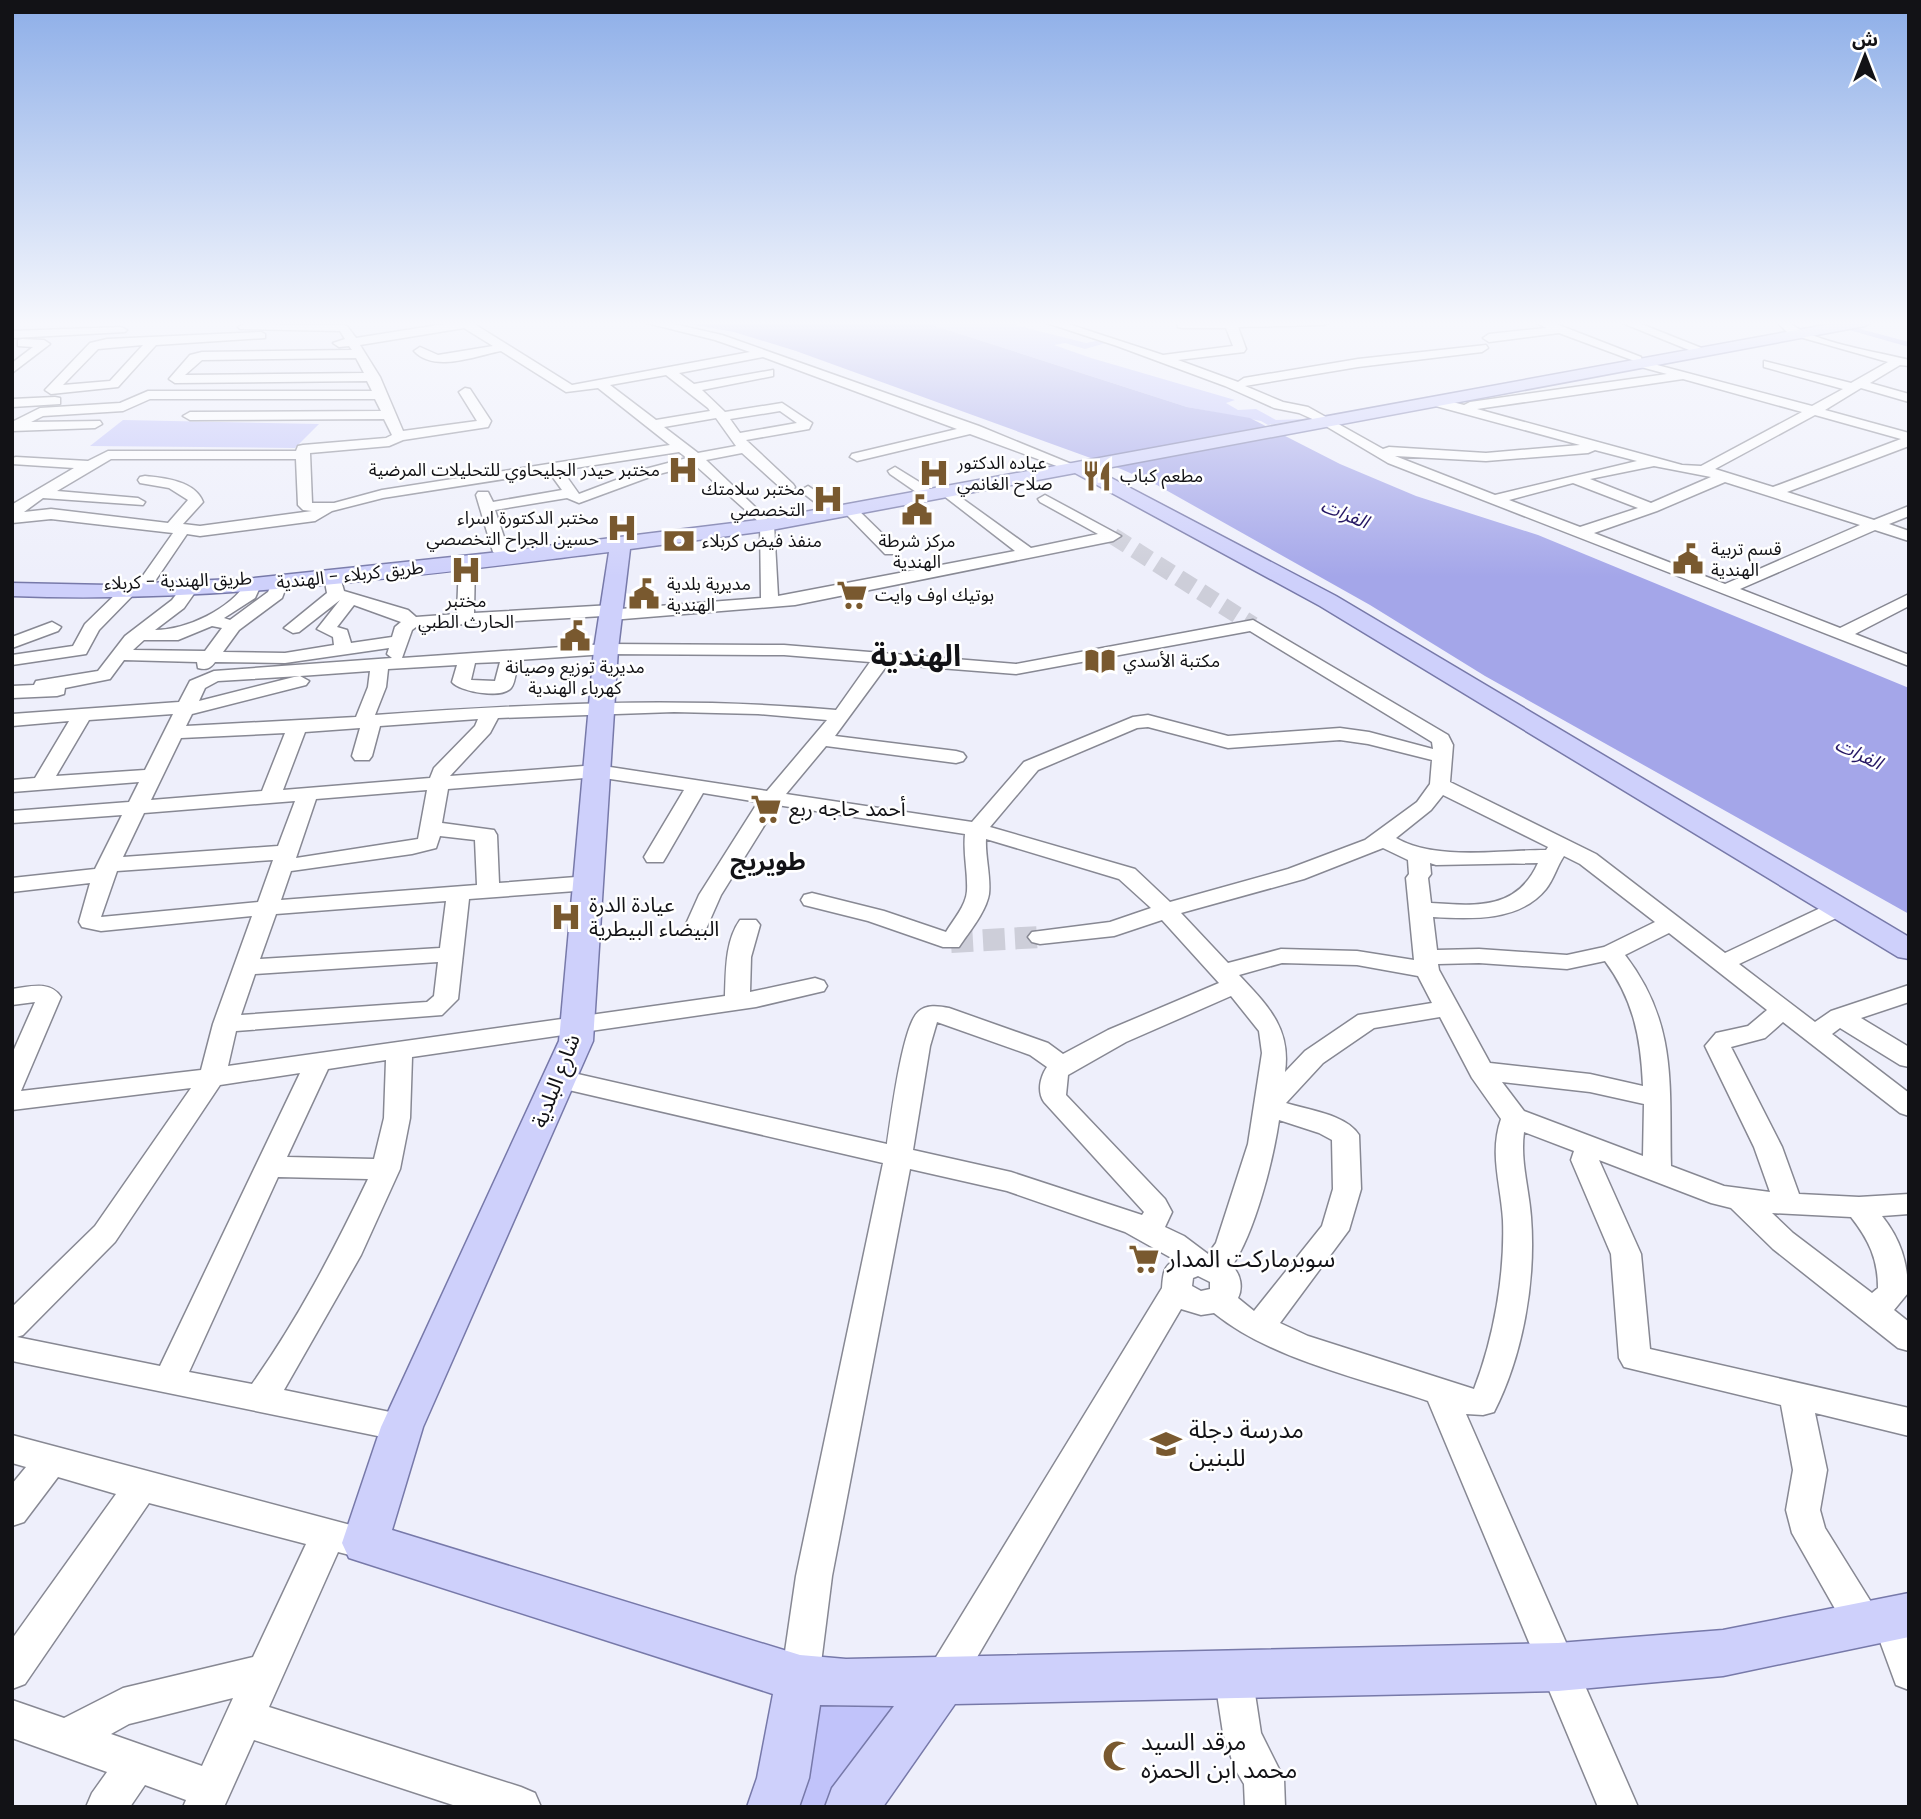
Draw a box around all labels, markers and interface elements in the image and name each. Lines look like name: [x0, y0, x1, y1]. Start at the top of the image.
north arrow: [1830, 21, 1900, 91]
text: ش: [1852, 26, 1878, 53]
place label: عياده الدكتور صلاح الغانمي: [956, 450, 1052, 497]
hospital icon: مختبر حيدر الجليحاوي للتحليلات المرضية: [666, 453, 700, 487]
hospital icon: عياده الدكتور صلاح الغانمي: [917, 456, 951, 490]
place label: مختبر حيدر الجليحاوي للتحليلات المرضية: [369, 457, 660, 483]
restaurant icon: مطعم كباب: [1080, 459, 1114, 493]
place label: مطعم كباب: [1120, 463, 1203, 489]
place label: مختبر سلامتك التخصصي: [702, 476, 805, 523]
hospital icon: مختبر سلامتك التخصصي: [811, 482, 845, 516]
water label: الفرات: [1317, 492, 1375, 536]
public building icon: مركز شرطة الهندية: [900, 493, 934, 527]
place label: مختبر الدكتورة اسراء حسين الجراح التخصصي: [426, 505, 599, 552]
hospital icon: مختبر الدكتورة اسراء حسين الجراح التخصصي: [605, 511, 639, 545]
bank icon: منفذ فيض كربلاء: [662, 524, 696, 558]
place label: منفذ فيض كربلاء: [702, 528, 822, 553]
place label: مركز شرطة الهندية: [879, 528, 955, 574]
place label: قسم تربية الهندية: [1711, 536, 1782, 582]
public building icon: قسم تربية الهندية: [1671, 542, 1705, 576]
hospital icon: مختبر الحارث الطبي: [449, 553, 483, 587]
street label: طريق كربلاء - الهندية: [275, 554, 425, 595]
street label: طريق الهندية - كربلاء: [104, 565, 252, 596]
place label: مديرية بلدية الهندية: [667, 571, 751, 617]
public building icon: مديرية بلدية الهندية: [627, 577, 661, 611]
supermarket icon: بوتيك اوف وايت: [835, 578, 869, 612]
place label: بوتيك اوف وايت: [875, 582, 994, 607]
place label: مختبر الحارث الطبي: [418, 588, 514, 635]
public building icon: مديرية توزيع وصيانة كهرباء الهندية: [558, 619, 592, 653]
district label: الهندية: [871, 634, 961, 677]
library icon: مكتبة الأسدي: [1083, 644, 1117, 678]
place label: مكتبة الأسدي: [1123, 648, 1220, 674]
place label: مديرية توزيع وصيانة كهرباء الهندية: [505, 654, 645, 700]
water label: الفرات: [1831, 731, 1889, 777]
supermarket icon: أحمد حاجه ربع: [749, 792, 783, 826]
place label: أحمد حاجه ربع: [789, 794, 906, 824]
district label: طويريج: [730, 845, 806, 880]
place label: عيادة الدرة البيضاء البيطرية: [589, 890, 719, 943]
hospital icon: عيادة الدرة البيضاء البيطرية: [549, 900, 583, 934]
street label: شارع البلدية: [524, 1030, 588, 1132]
supermarket icon: سوبرماركت المدار: [1127, 1242, 1161, 1276]
place label: سوبرماركت المدار: [1166, 1242, 1335, 1275]
place label: مدرسة دجلة للبنين: [1189, 1413, 1304, 1474]
school or university icon: مدرسة دجلة للبنين: [1149, 1427, 1183, 1461]
place label: مرقد السيد محمد ابن الحمزه: [1141, 1725, 1297, 1786]
mosque icon: مرقد السيد محمد ابن الحمزه: [1101, 1739, 1135, 1773]

